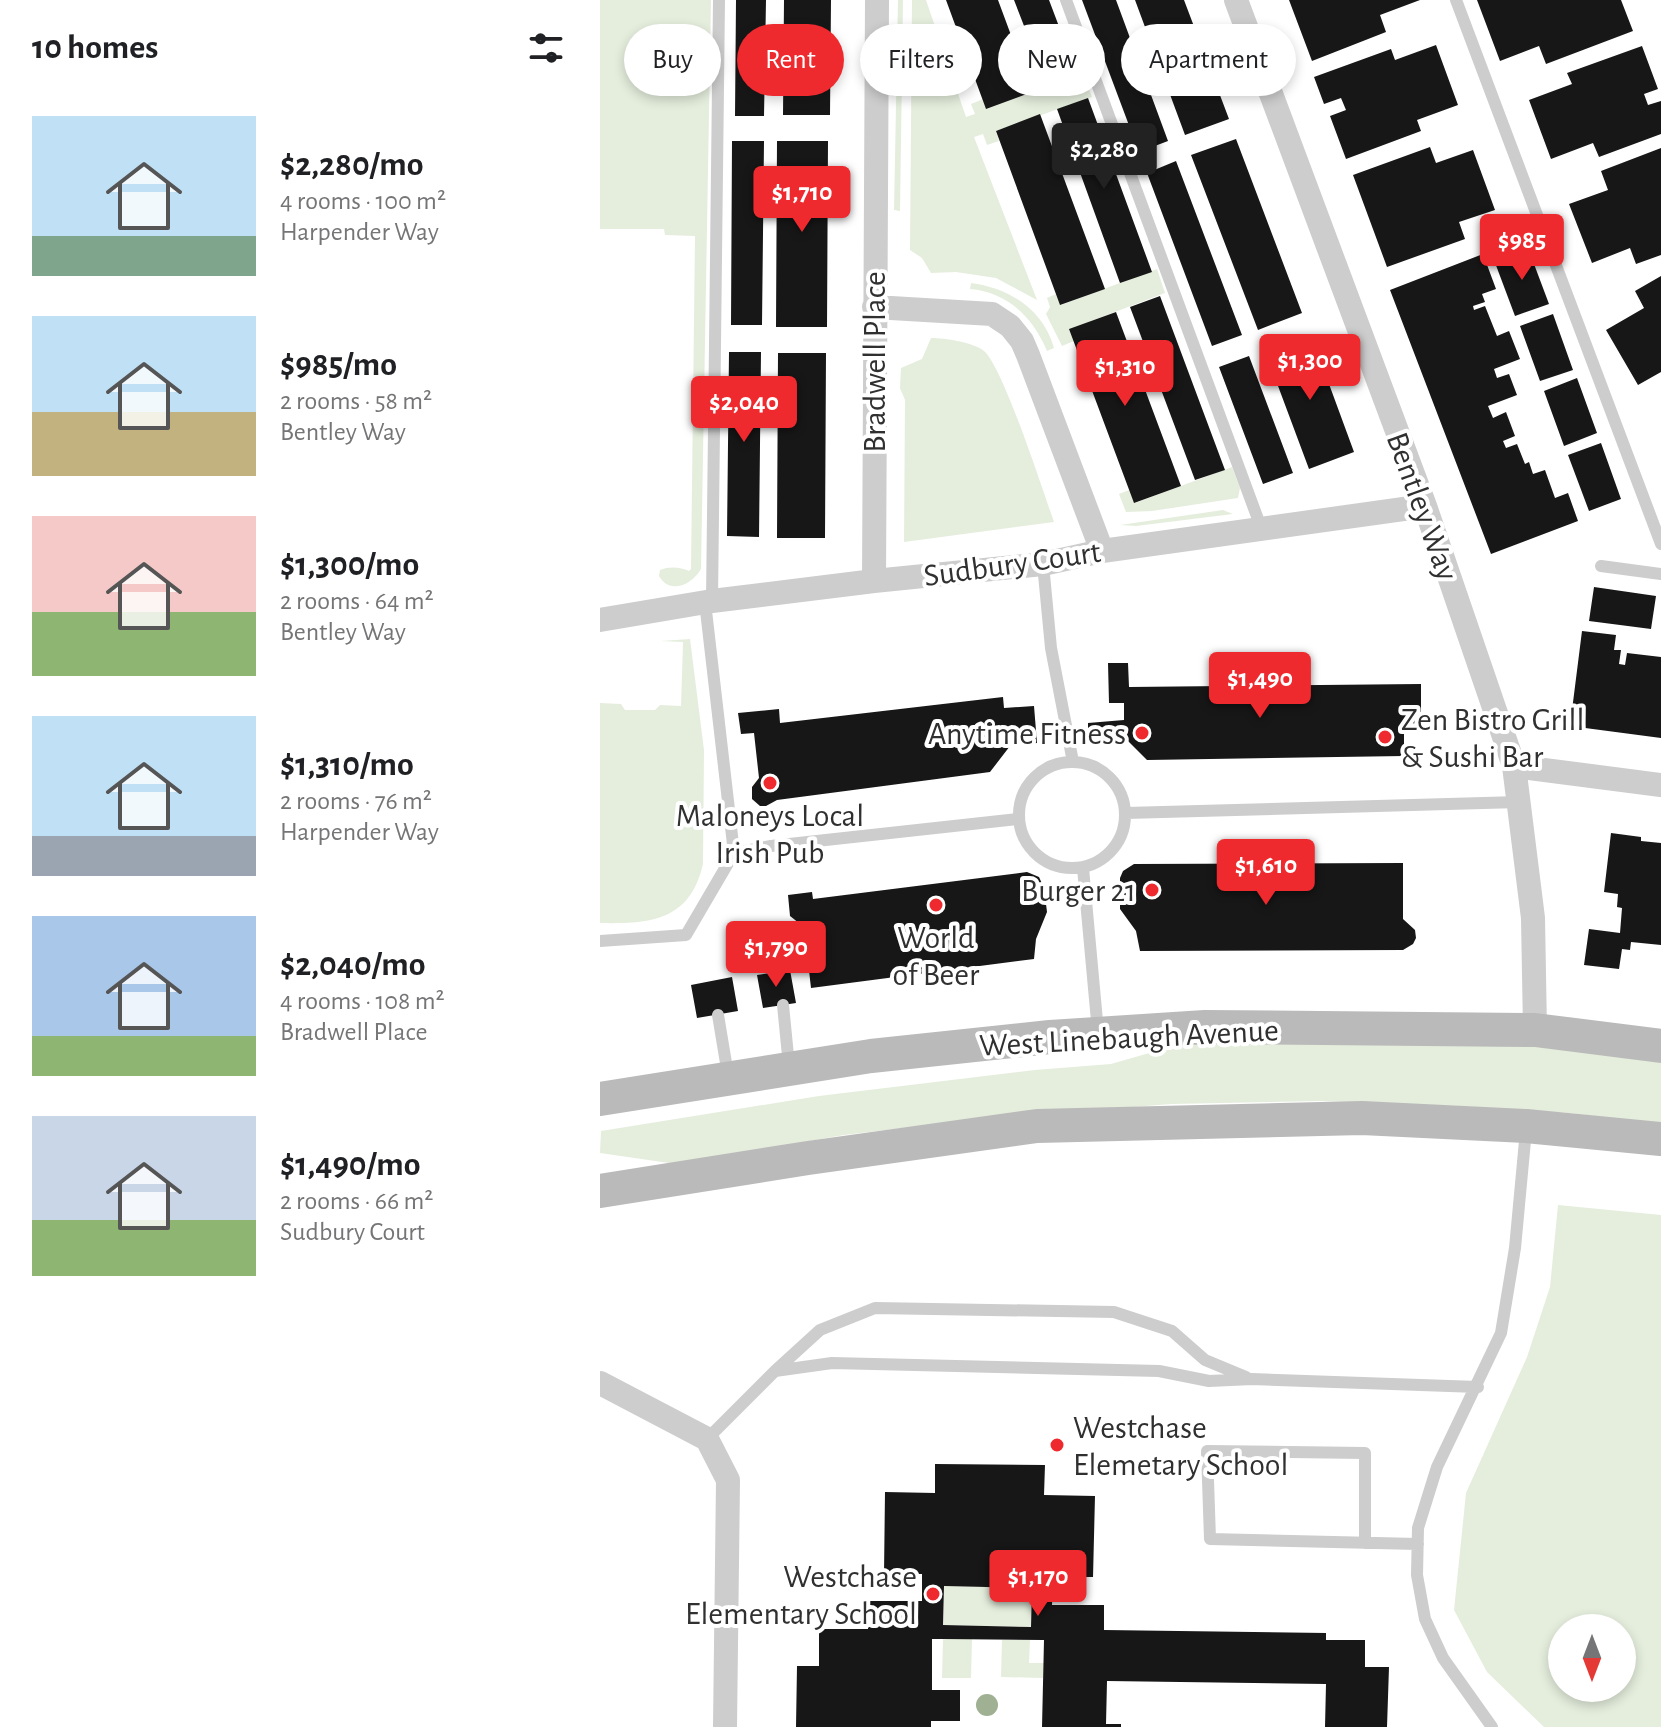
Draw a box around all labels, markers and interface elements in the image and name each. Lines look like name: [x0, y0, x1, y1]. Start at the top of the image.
chip: Buy: [624, 24, 721, 96]
chip: Rent: [737, 24, 844, 96]
chip: Filters: [860, 24, 982, 96]
chip: New: [998, 24, 1105, 96]
chip: Apartment: [1121, 24, 1296, 96]
icon: filters: [524, 26, 568, 70]
text: 10 homes: [32, 31, 158, 65]
pin: $2,280: [1039, 123, 1169, 191]
text: $2,280: [1070, 136, 1138, 162]
icon: home: [96, 148, 192, 244]
text: $2,280/mo: [280, 148, 423, 182]
pin: $1,710: [737, 166, 867, 234]
text: $1,710: [771, 179, 833, 205]
text: 4 rooms · 100 m²: [280, 188, 446, 214]
pin: $985: [1475, 214, 1569, 282]
text: Harpender Way: [280, 219, 439, 245]
text: $985: [1498, 227, 1546, 253]
street label: Bradwell Place: [859, 271, 891, 453]
pin: $1,300: [1245, 334, 1375, 402]
pin: $1,310: [1060, 340, 1190, 408]
text: $1,300: [1277, 347, 1343, 373]
icon: home: [96, 348, 192, 444]
text: $985/mo: [280, 348, 397, 382]
text: $1,310: [1094, 353, 1156, 379]
pin: $2,040: [679, 376, 809, 444]
text: 2 rooms · 58 m²: [280, 388, 432, 414]
text: $2,040: [709, 389, 779, 415]
text: Bentley Way: [280, 419, 406, 445]
street label: Bentley Way: [1381, 428, 1464, 585]
street label: Sudbury Court: [922, 536, 1103, 592]
icon: home: [96, 548, 192, 644]
text: $1,300/mo: [280, 548, 419, 582]
text: 2 rooms · 64 m²: [280, 588, 434, 614]
text: Bentley Way: [280, 619, 406, 645]
pin: $1,490: [1195, 652, 1325, 720]
text: $1,490: [1227, 665, 1293, 691]
place label: Zen Bistro Grill & Sushi Bar: [1401, 704, 1584, 773]
place label: Anytime Fitness: [928, 718, 1126, 750]
marker: Anytime Fitness: [1133, 724, 1151, 742]
marker: Zen Bistro Grill & Sushi Bar: [1376, 728, 1394, 746]
icon: home: [96, 748, 192, 844]
text: $1,310/mo: [280, 748, 414, 782]
marker: Maloneys Local Irish Pub: [761, 774, 779, 792]
text: 2 rooms · 76 m²: [280, 788, 432, 814]
place label: Maloneys Local Irish Pub: [676, 800, 864, 869]
text: Harpender Way: [280, 819, 439, 845]
pin: $1,610: [1201, 839, 1331, 907]
text: $1,610: [1235, 852, 1297, 878]
place label: Burger 21: [1021, 875, 1136, 907]
marker: Burger 21: [1143, 881, 1161, 899]
marker: World of Beer: [927, 896, 945, 914]
pin: $1,790: [711, 921, 841, 989]
place label: World of Beer: [893, 922, 980, 991]
text: $1,790: [744, 934, 808, 960]
icon: home: [96, 948, 192, 1044]
text: $2,040/mo: [280, 948, 426, 982]
text: 4 rooms · 108 m²: [280, 988, 445, 1014]
street label: West Linebaugh Avenue: [978, 1014, 1280, 1062]
text: Bradwell Place: [280, 1019, 427, 1045]
icon: home: [96, 1148, 192, 1244]
text: $1,490/mo: [280, 1148, 420, 1182]
text: 2 rooms · 66 m²: [280, 1188, 433, 1214]
text: Sudbury Court: [280, 1219, 425, 1245]
place label: Westchase Elemetary School: [1073, 1412, 1289, 1481]
marker: Westchase Elemetary School: [1048, 1436, 1066, 1454]
pin: $1,170: [973, 1550, 1103, 1618]
place label: Westchase Elementary School: [685, 1561, 917, 1630]
text: $1,170: [1007, 1563, 1069, 1589]
marker: Westchase Elementary School: [924, 1585, 942, 1603]
north arrow: [1548, 1614, 1636, 1702]
map controls: [1548, 1614, 1636, 1702]

